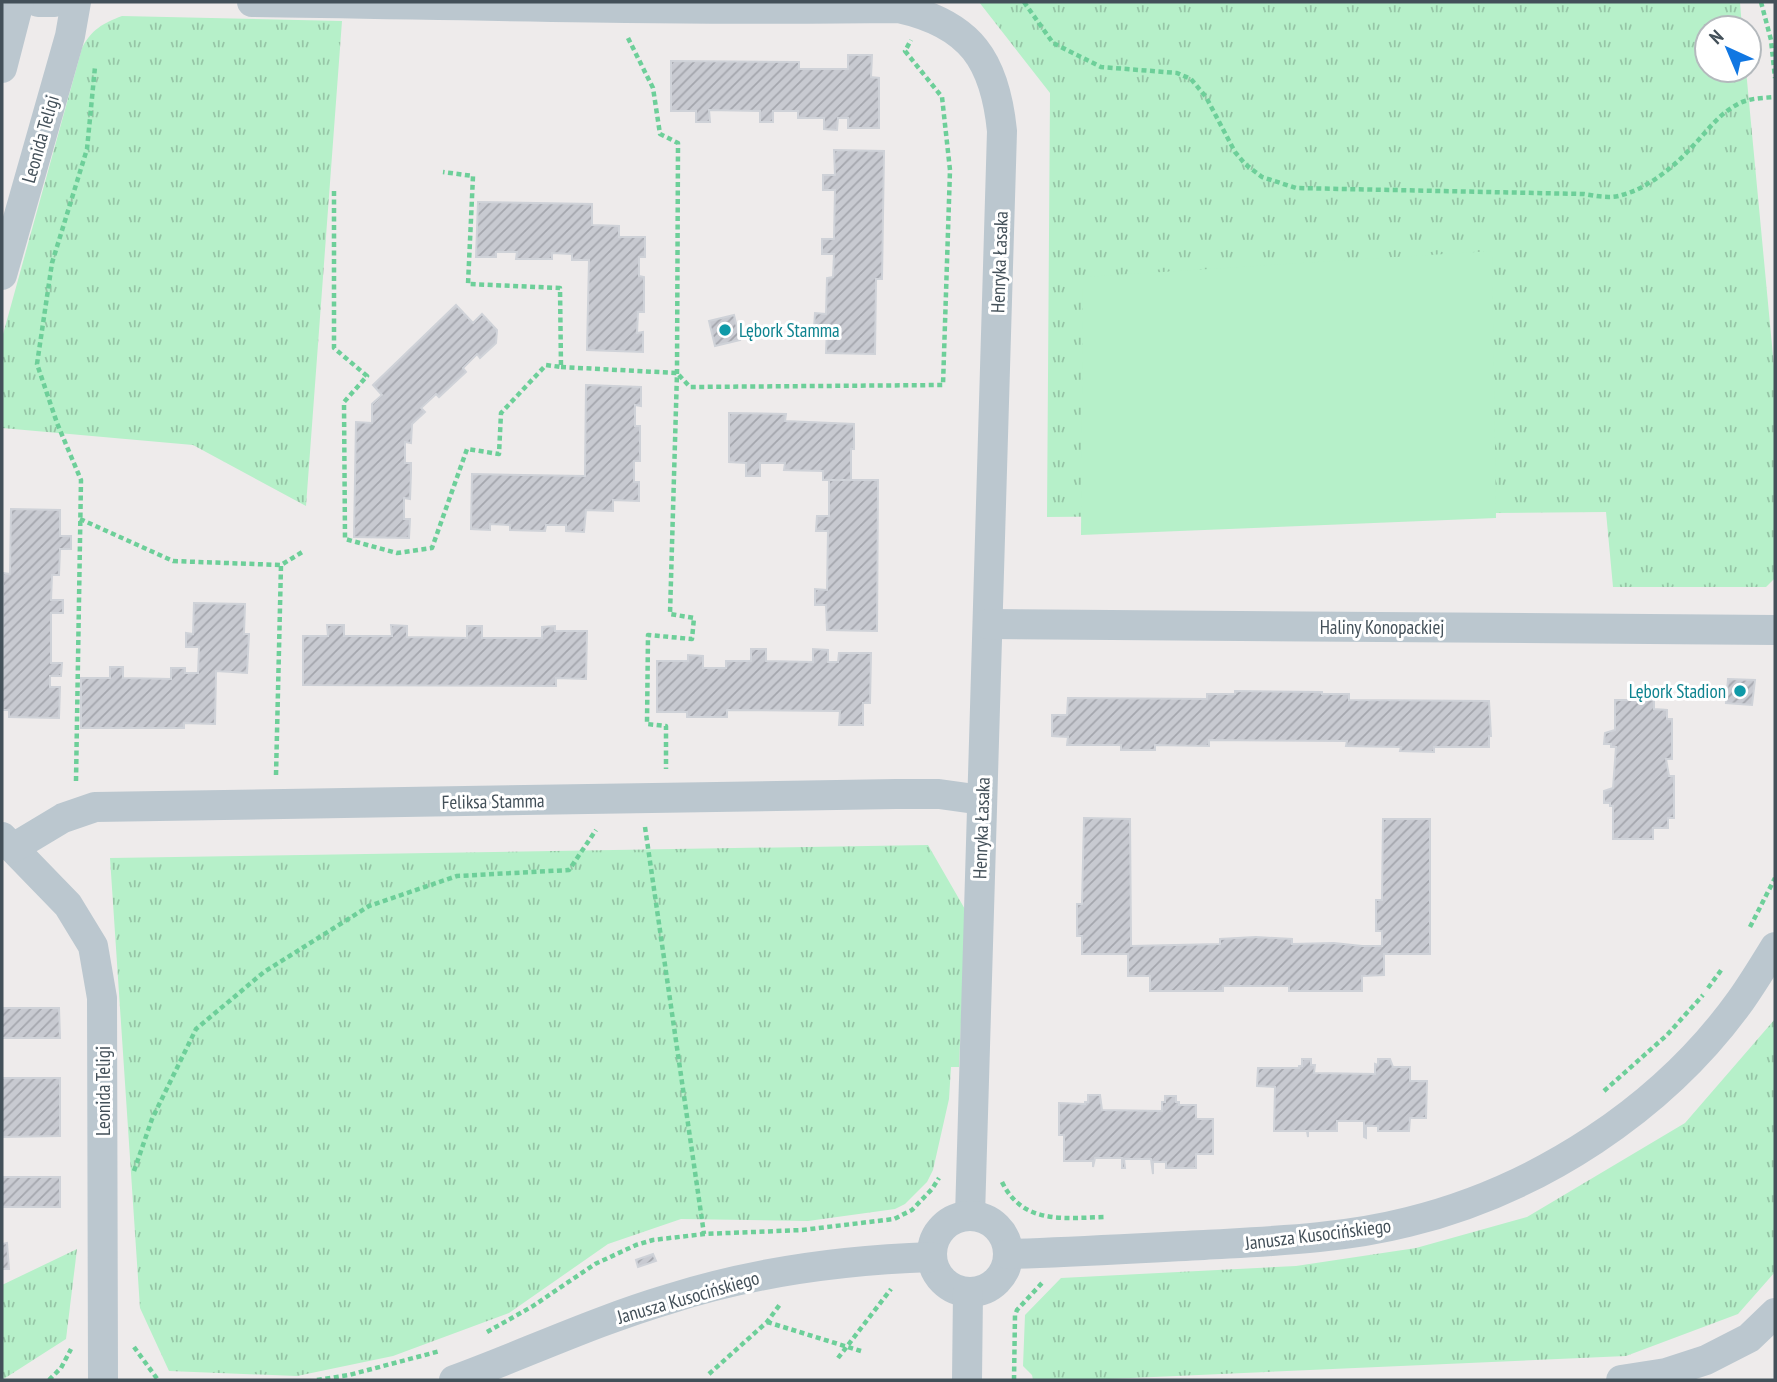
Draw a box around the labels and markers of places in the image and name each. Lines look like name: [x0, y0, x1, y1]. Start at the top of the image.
place label: Lębork Stamma: [739, 318, 840, 342]
marker: Lębork Stamma: [717, 322, 733, 338]
place label: Lębork Stadion: [1629, 679, 1726, 703]
marker: Lębork Stadion: [1732, 683, 1748, 699]

